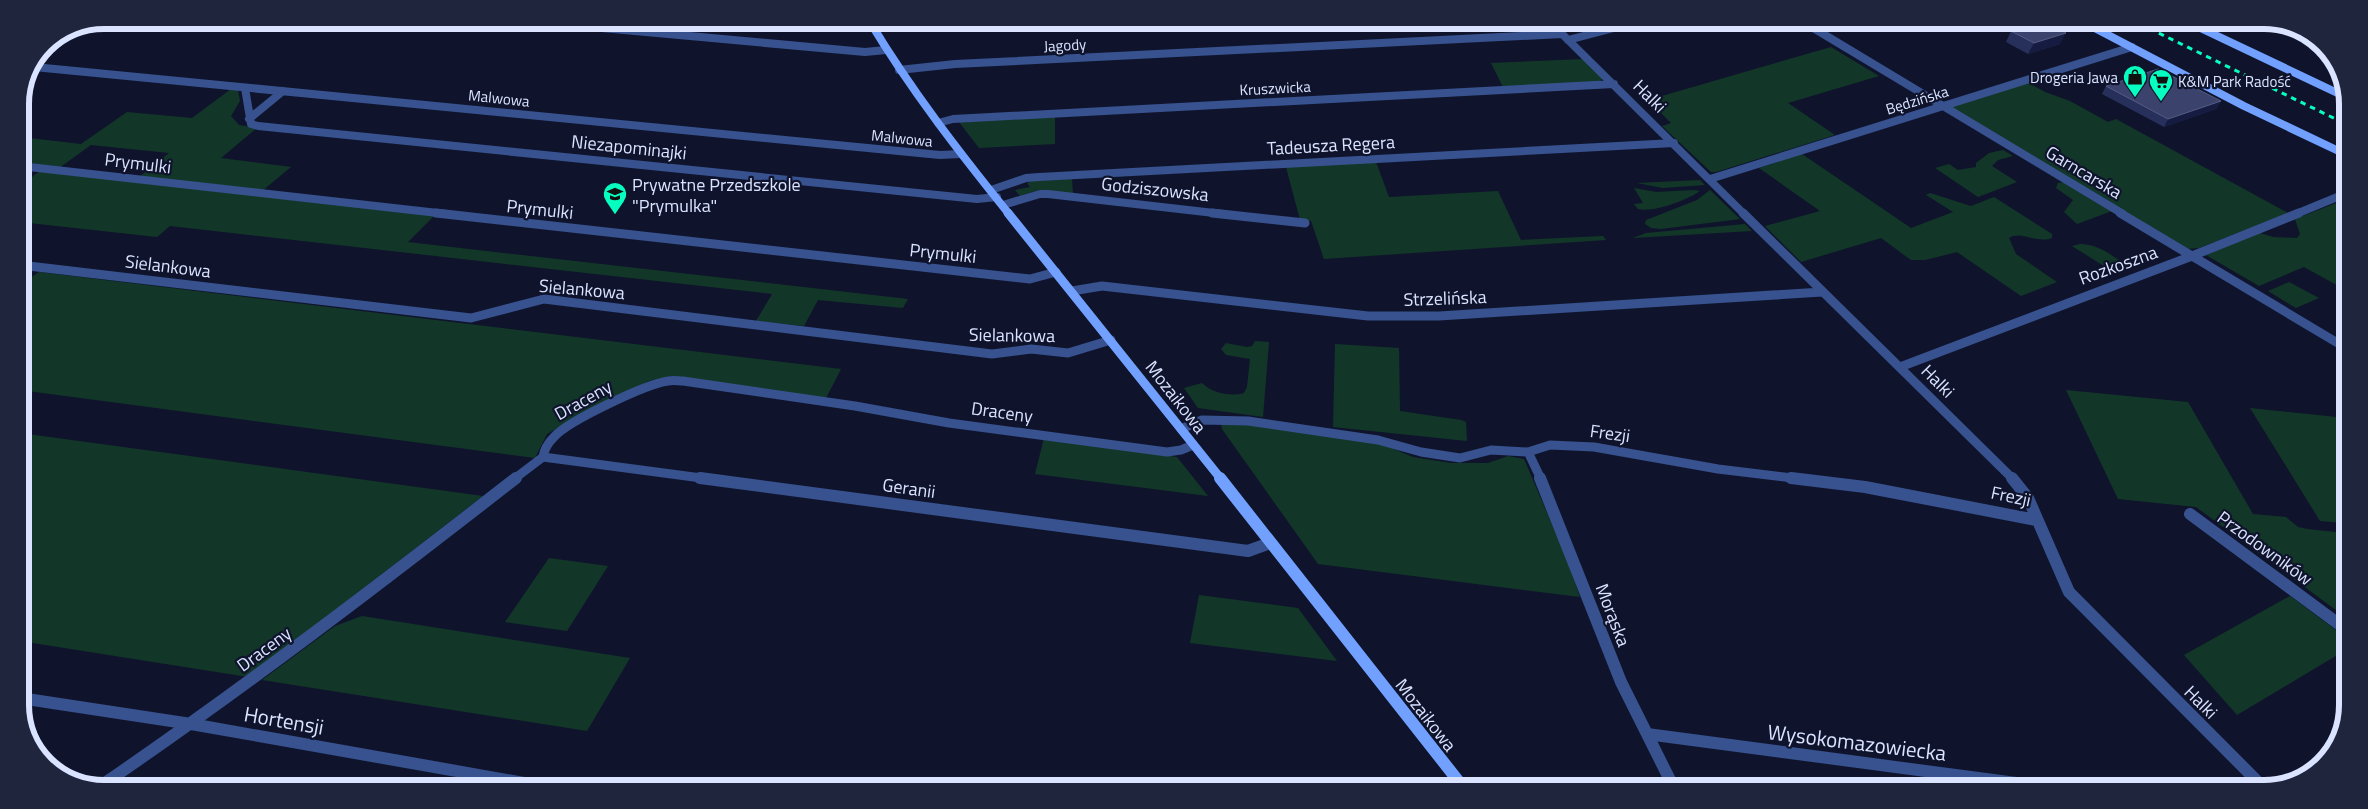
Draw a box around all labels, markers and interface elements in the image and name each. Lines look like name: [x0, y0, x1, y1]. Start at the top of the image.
street label: Jagody: [1043, 32, 1087, 58]
shop icon: Drogeria Jawa: [2122, 64, 2148, 98]
place label: Drogeria Jawa: [2030, 66, 2118, 89]
supermarket icon: K&M Park Radość: [2148, 68, 2174, 102]
place label: K&M Park Radość: [2178, 70, 2291, 93]
street label: Halki: [1627, 73, 1673, 119]
street label: Kruszwicka: [1239, 75, 1312, 101]
street label: Będzińska: [1883, 79, 1952, 120]
street label: Malwowa: [467, 83, 531, 113]
street label: Malwowa: [870, 123, 934, 153]
street label: Niezapominajki: [570, 128, 688, 166]
street label: Tadeusza Regera: [1266, 128, 1396, 162]
street label: Garncarska: [2041, 139, 2127, 205]
street label: Prymulki: [103, 146, 173, 180]
street label: Godziszowska: [1100, 170, 1210, 208]
place label: Prywatne Przedszkole "Prymulka": [632, 171, 801, 219]
school or university icon: Prywatne Przedszkole "Prymulka": [602, 181, 628, 215]
street label: Prymulki: [505, 192, 575, 226]
street label: Prymulki: [908, 236, 978, 270]
street label: Rozkoszna: [2075, 238, 2161, 292]
street label: Sielankowa: [124, 247, 212, 285]
street label: Sielankowa: [538, 272, 626, 306]
street label: Strzelińska: [1403, 283, 1487, 313]
street label: Sielankowa: [969, 321, 1055, 349]
street label: Mozaikowa: [1139, 355, 1213, 439]
street label: Halki: [1915, 358, 1961, 404]
street label: Draceny: [549, 373, 617, 427]
street label: Draceny: [969, 394, 1035, 430]
street label: Frezji: [1588, 417, 1632, 449]
street label: Geranii: [881, 471, 937, 505]
street label: Frezji: [1988, 479, 2034, 513]
street label: Przodowników: [2212, 504, 2319, 592]
street label: Morąska: [1589, 579, 1637, 651]
street label: Draceny: [231, 620, 297, 678]
street label: Mozaikowa: [1389, 673, 1463, 757]
street label: Halki: [2178, 679, 2224, 725]
street label: Hortensji: [242, 697, 326, 743]
street label: Wysokomazowiecka: [1766, 715, 1949, 769]

